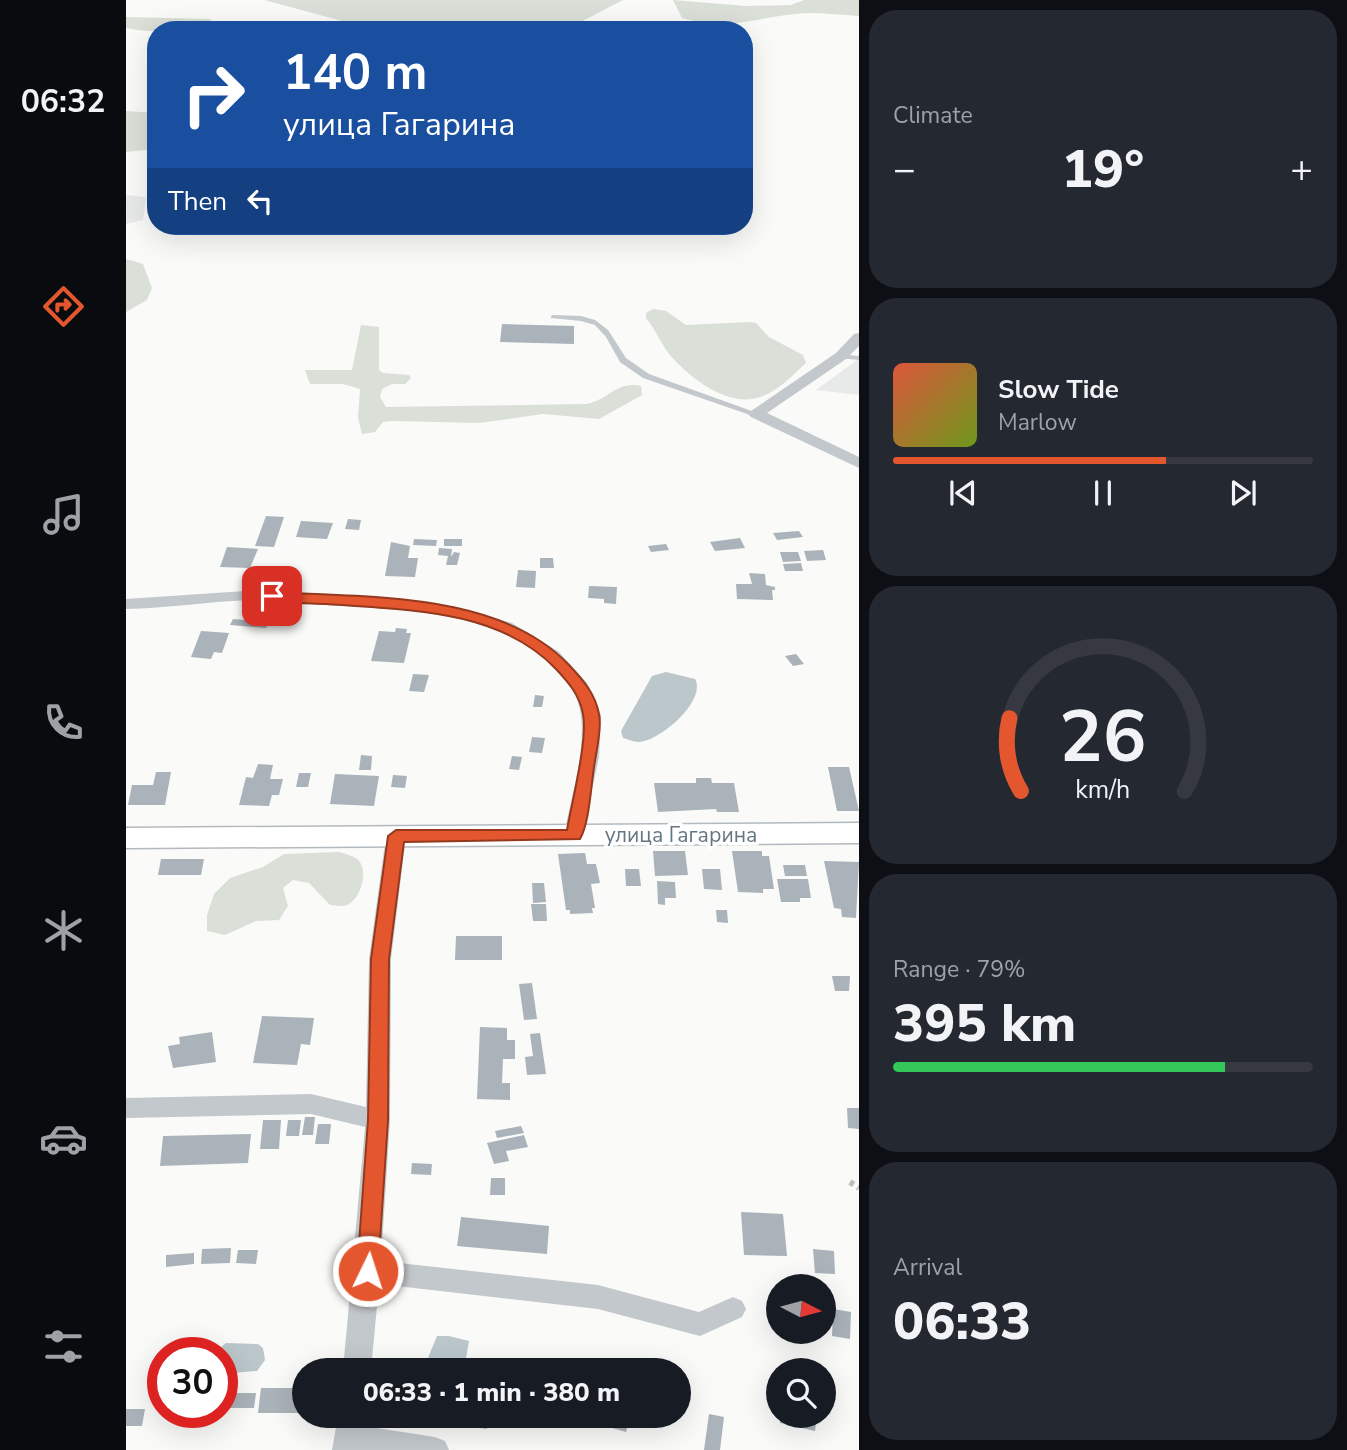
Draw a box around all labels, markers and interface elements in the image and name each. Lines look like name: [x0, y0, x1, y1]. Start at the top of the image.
text: 140 m: [283, 39, 427, 106]
icon: right: [168, 49, 259, 140]
text: 06:32: [21, 80, 105, 123]
text: Climate: [893, 100, 973, 131]
text: улица Гагарина: [283, 103, 516, 146]
text: 19°: [1062, 134, 1144, 205]
text: −: [893, 144, 916, 195]
text: +: [1290, 144, 1313, 195]
icon: left: [241, 182, 279, 220]
text: Then: [168, 184, 227, 219]
icon: directions: [39, 282, 88, 331]
text: Slow Tide: [998, 372, 1119, 407]
text: Marlow: [998, 407, 1077, 438]
icon: previous: [944, 474, 982, 512]
icon: pause: [1084, 474, 1122, 512]
icon: next: [1224, 474, 1262, 512]
icon: music: [39, 490, 88, 539]
pin: [242, 566, 302, 626]
icon: arrive: [253, 577, 291, 615]
text: 26: [1059, 687, 1147, 787]
icon: phone: [39, 698, 88, 747]
text: km/h: [1075, 773, 1131, 807]
street label: улица Гагарина: [605, 821, 757, 849]
icon: climate: [39, 906, 88, 955]
text: Range · 79%: [893, 954, 1025, 985]
text: 395 km: [893, 988, 1076, 1059]
icon: car: [39, 1114, 88, 1163]
position arrow: [331, 1234, 405, 1308]
text: Arrival: [893, 1252, 962, 1283]
north arrow: [766, 1274, 836, 1344]
map controls: [766, 1274, 836, 1428]
text: 06:33: [893, 1286, 1031, 1357]
icon: filters: [39, 1322, 88, 1371]
speed limit sign: 30: [147, 1337, 238, 1428]
button: search: [766, 1358, 836, 1428]
text: 06:33 · 1 min · 380 m: [363, 1375, 620, 1410]

